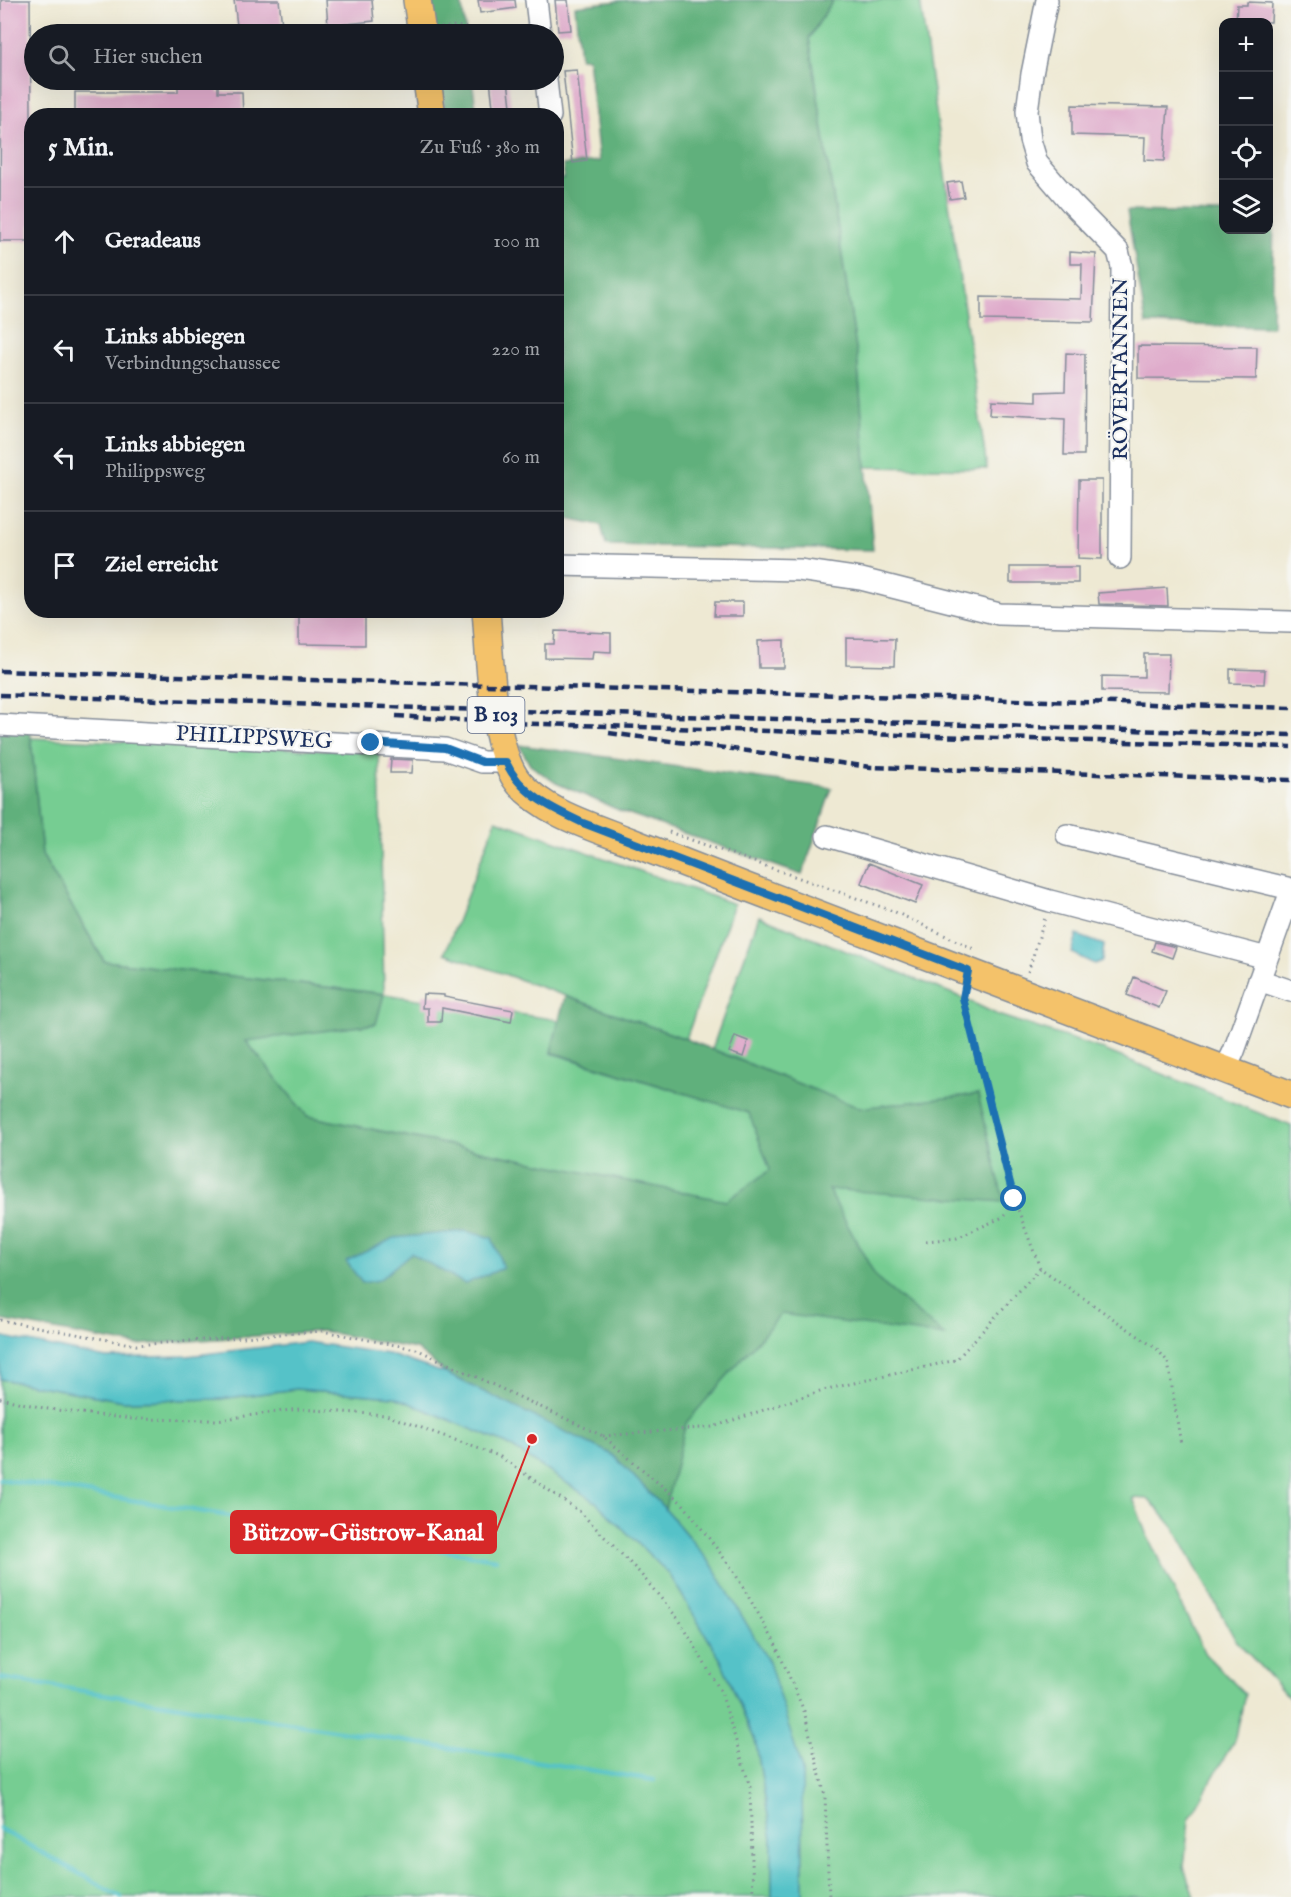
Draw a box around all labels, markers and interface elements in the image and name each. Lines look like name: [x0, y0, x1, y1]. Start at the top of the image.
map controls: [1219, 18, 1273, 234]
button: +: [1219, 18, 1273, 72]
search box: [24, 24, 564, 90]
icon: search: [45, 41, 78, 74]
text: Hier suchen: [93, 43, 203, 71]
button: −: [1219, 72, 1273, 126]
button: locate: [1219, 126, 1273, 180]
text: 5 Min.: [48, 131, 114, 164]
text: Zu Fuß · 380 m: [420, 135, 540, 160]
button: layers: [1219, 180, 1273, 234]
icon: ahead: [48, 225, 81, 258]
text: Geradeaus: [105, 227, 201, 255]
text: 100 m: [493, 229, 540, 254]
street label: RÖVERTANNEN: [1107, 278, 1135, 460]
text: Links abbiegen: [105, 323, 245, 351]
icon: left: [48, 333, 81, 366]
text: 220 m: [492, 337, 540, 362]
text: Verbindungschaussee: [105, 351, 280, 376]
text: Links abbiegen: [105, 431, 245, 459]
icon: left: [48, 441, 81, 474]
text: 60 m: [502, 445, 540, 470]
text: Philippsweg: [105, 459, 205, 484]
icon: arrive: [48, 549, 81, 582]
text: Ziel erreicht: [105, 551, 218, 579]
road number: B 103: [468, 697, 524, 733]
street label: PHILIPPSWEG: [175, 720, 333, 756]
route end: [357, 729, 383, 755]
route start: [1000, 1185, 1026, 1211]
callout: Bützow-Güstrow-Kanal: [231, 1511, 496, 1553]
text: Bützow-Güstrow-Kanal: [242, 1518, 484, 1549]

